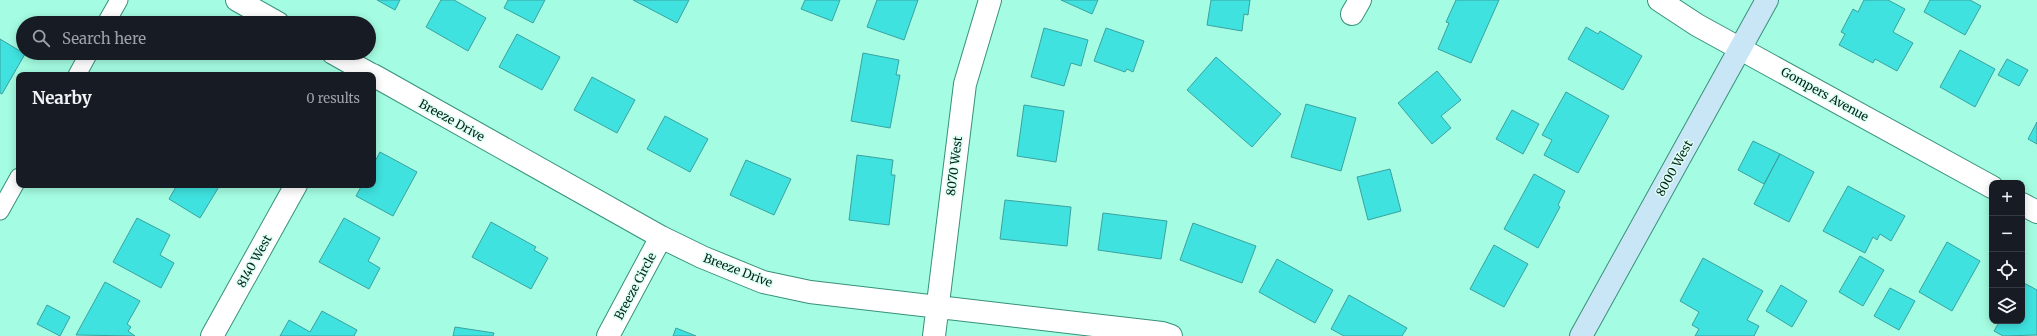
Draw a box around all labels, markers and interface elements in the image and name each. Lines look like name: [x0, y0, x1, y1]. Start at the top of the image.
search box: [16, 16, 376, 60]
icon: search: [30, 27, 52, 49]
text: Search here: [62, 29, 146, 48]
street label: Gompers Avenue: [1779, 64, 1871, 124]
text: Nearby: [32, 87, 92, 109]
text: 0 results: [306, 90, 360, 107]
street label: Breeze Drive: [417, 96, 487, 144]
street label: 8070 West: [943, 135, 965, 197]
street label: 8000 West: [1652, 137, 1696, 199]
map controls: [1989, 180, 2025, 324]
button: +: [1989, 180, 2025, 216]
button: −: [1989, 216, 2025, 252]
street label: 8140 West: [233, 232, 275, 290]
street label: Breeze Circle: [611, 250, 659, 322]
street label: Breeze Drive: [701, 250, 775, 290]
button: locate: [1989, 252, 2025, 288]
button: layers: [1989, 288, 2025, 324]

